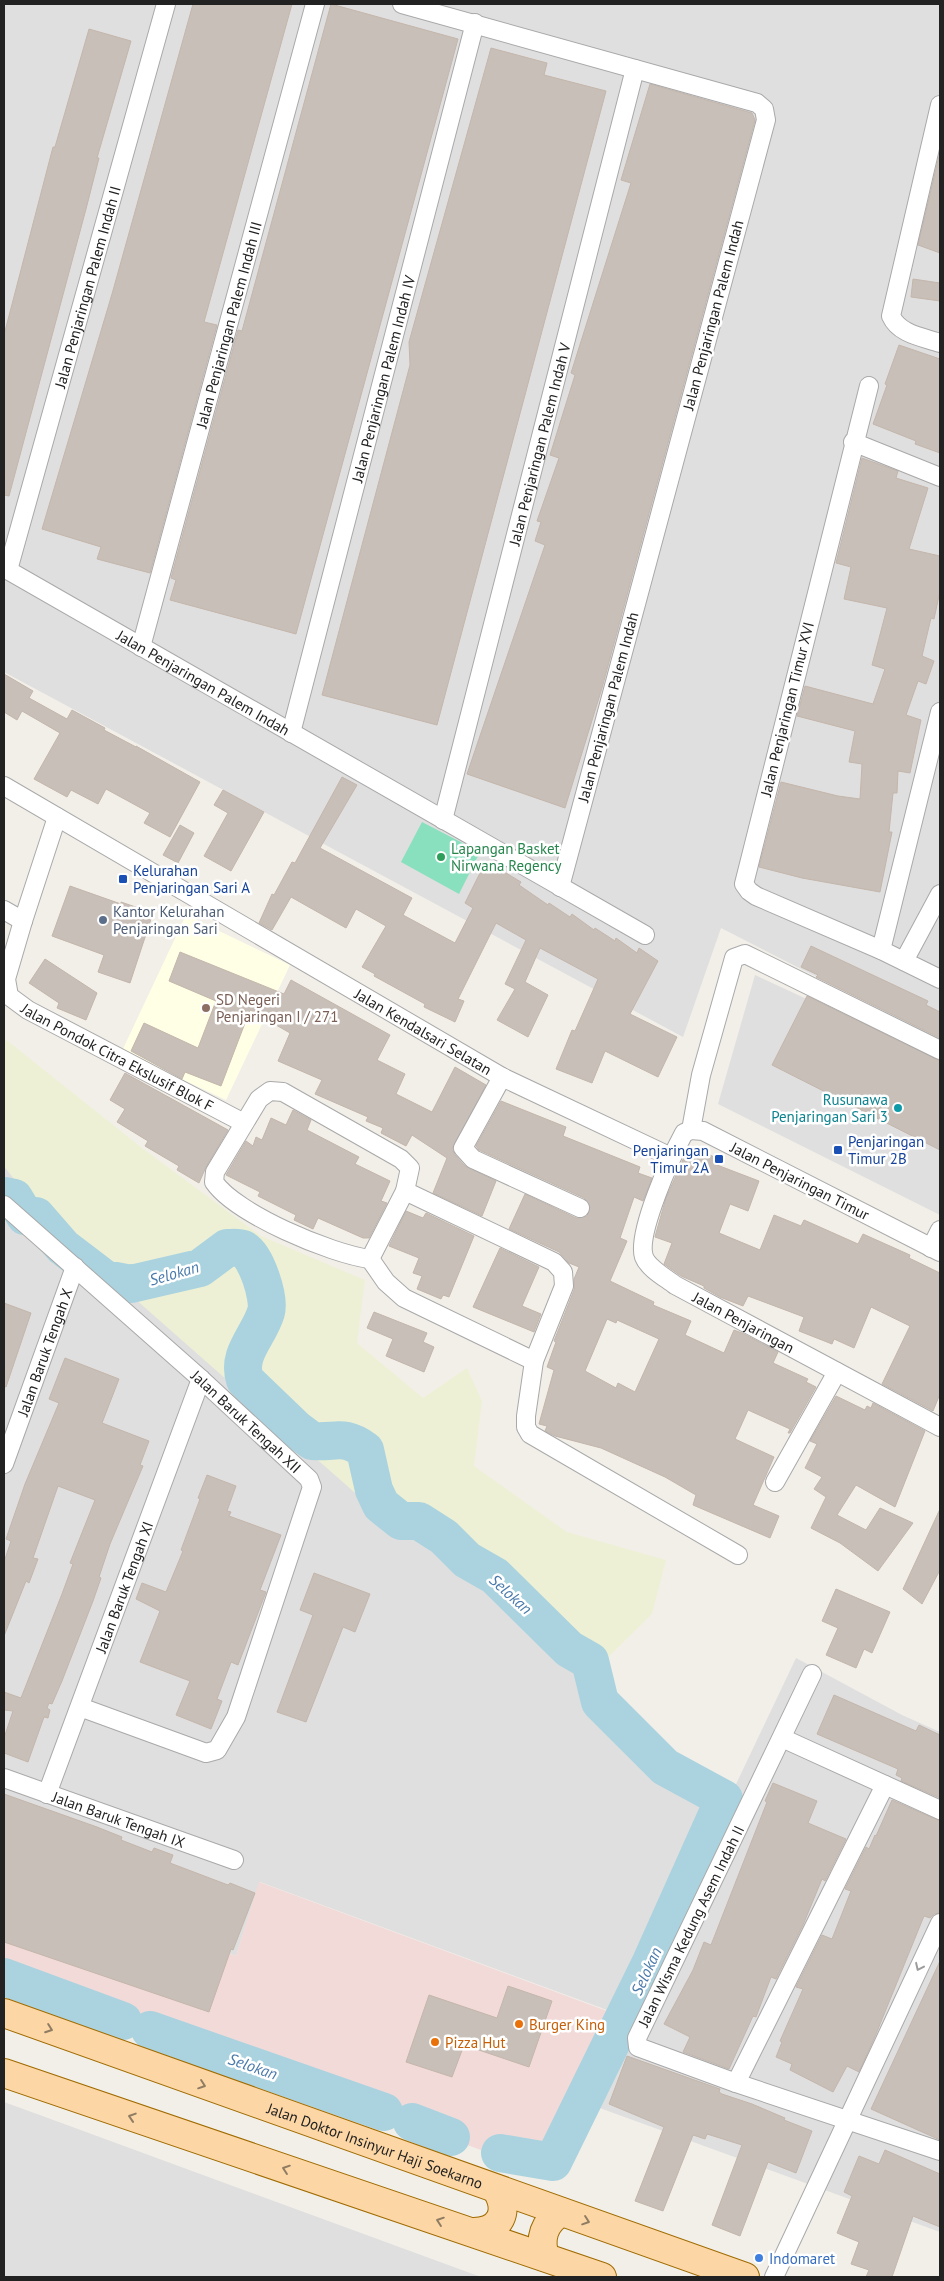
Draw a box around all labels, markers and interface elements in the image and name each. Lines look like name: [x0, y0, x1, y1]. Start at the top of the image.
street label: Jalan Penjaringan Palem Indah II: [50, 184, 124, 391]
street label: Jalan Penjaringan Palem Indah: [678, 218, 748, 413]
street label: Jalan Penjaringan Palem Indah III: [191, 219, 265, 431]
street label: Jalan Penjaringan Palem Indah IV: [347, 273, 419, 485]
street label: Jalan Penjaringan Palem Indah V: [504, 340, 574, 548]
street label: Jalan Penjaringan Palem Indah: [573, 610, 643, 805]
street label: Jalan Penjaringan Timur XVI: [756, 620, 818, 799]
street label: Jalan Penjaringan Palem Indah: [113, 625, 293, 739]
place label: Lapangan Basket Nirwana Regency: [451, 839, 561, 875]
marker: Lapangan Basket Nirwana Regency: [435, 851, 447, 863]
place label: Kelurahan Penjaringan Sari A: [133, 861, 250, 897]
marker: Kelurahan Penjaringan Sari A: [117, 873, 129, 885]
place label: Kantor Kelurahan Penjaringan Sari: [113, 902, 224, 938]
marker: Kantor Kelurahan Penjaringan Sari: [97, 914, 109, 926]
street label: Jalan Kendalsari Selatan: [351, 983, 495, 1079]
place label: SD Negeri Penjaringan I / 271: [216, 990, 338, 1026]
street label: Jalan Pondok Citra Ekslusif Blok F: [17, 998, 217, 1115]
marker: SD Negeri Penjaringan I / 271: [200, 1002, 212, 1014]
place label: Rusunawa Penjaringan Sari 3: [771, 1090, 888, 1126]
marker: Rusunawa Penjaringan Sari 3: [892, 1102, 904, 1114]
place label: Penjaringan Timur 2B: [848, 1132, 924, 1168]
street label: Jalan Penjaringan Timur: [727, 1137, 873, 1224]
place label: Penjaringan Timur 2A: [633, 1141, 709, 1177]
marker: Penjaringan Timur 2B: [832, 1144, 844, 1156]
marker: Penjaringan Timur 2A: [713, 1153, 725, 1165]
water label: Selokan: [147, 1256, 201, 1290]
street label: Jalan Baruk Tengah X: [12, 1286, 76, 1419]
street label: Jalan Penjaringan: [689, 1287, 798, 1357]
street label: Jalan Baruk Tengah XII: [187, 1365, 306, 1477]
street label: Jalan Baruk Tengah XI: [90, 1518, 157, 1656]
water label: Selokan: [485, 1570, 537, 1618]
street label: Jalan Baruk Tengah IX: [49, 1786, 188, 1851]
street label: Jalan Wisma Kedung Asem Indah II: [633, 1822, 748, 2031]
water label: Selokan: [626, 1944, 666, 1998]
one-way arrow: [915, 1962, 926, 1971]
place label: Burger King: [529, 2015, 605, 2034]
marker: Burger King: [513, 2018, 525, 2030]
one-way arrow: [45, 2024, 53, 2034]
place label: Pizza Hut: [445, 2033, 506, 2052]
marker: Pizza Hut: [429, 2036, 441, 2048]
water label: Selokan: [226, 2048, 280, 2084]
one-way arrow: [198, 2079, 206, 2089]
street label: Jalan Doktor Insinyur Haji Soekarno: [264, 2098, 486, 2192]
one-way arrow: [128, 2113, 137, 2123]
one-way arrow: [282, 2165, 291, 2175]
one-way arrow: [582, 2215, 590, 2225]
one-way arrow: [436, 2217, 445, 2227]
place label: Indomaret: [769, 2249, 835, 2268]
marker: Indomaret: [753, 2252, 765, 2264]

